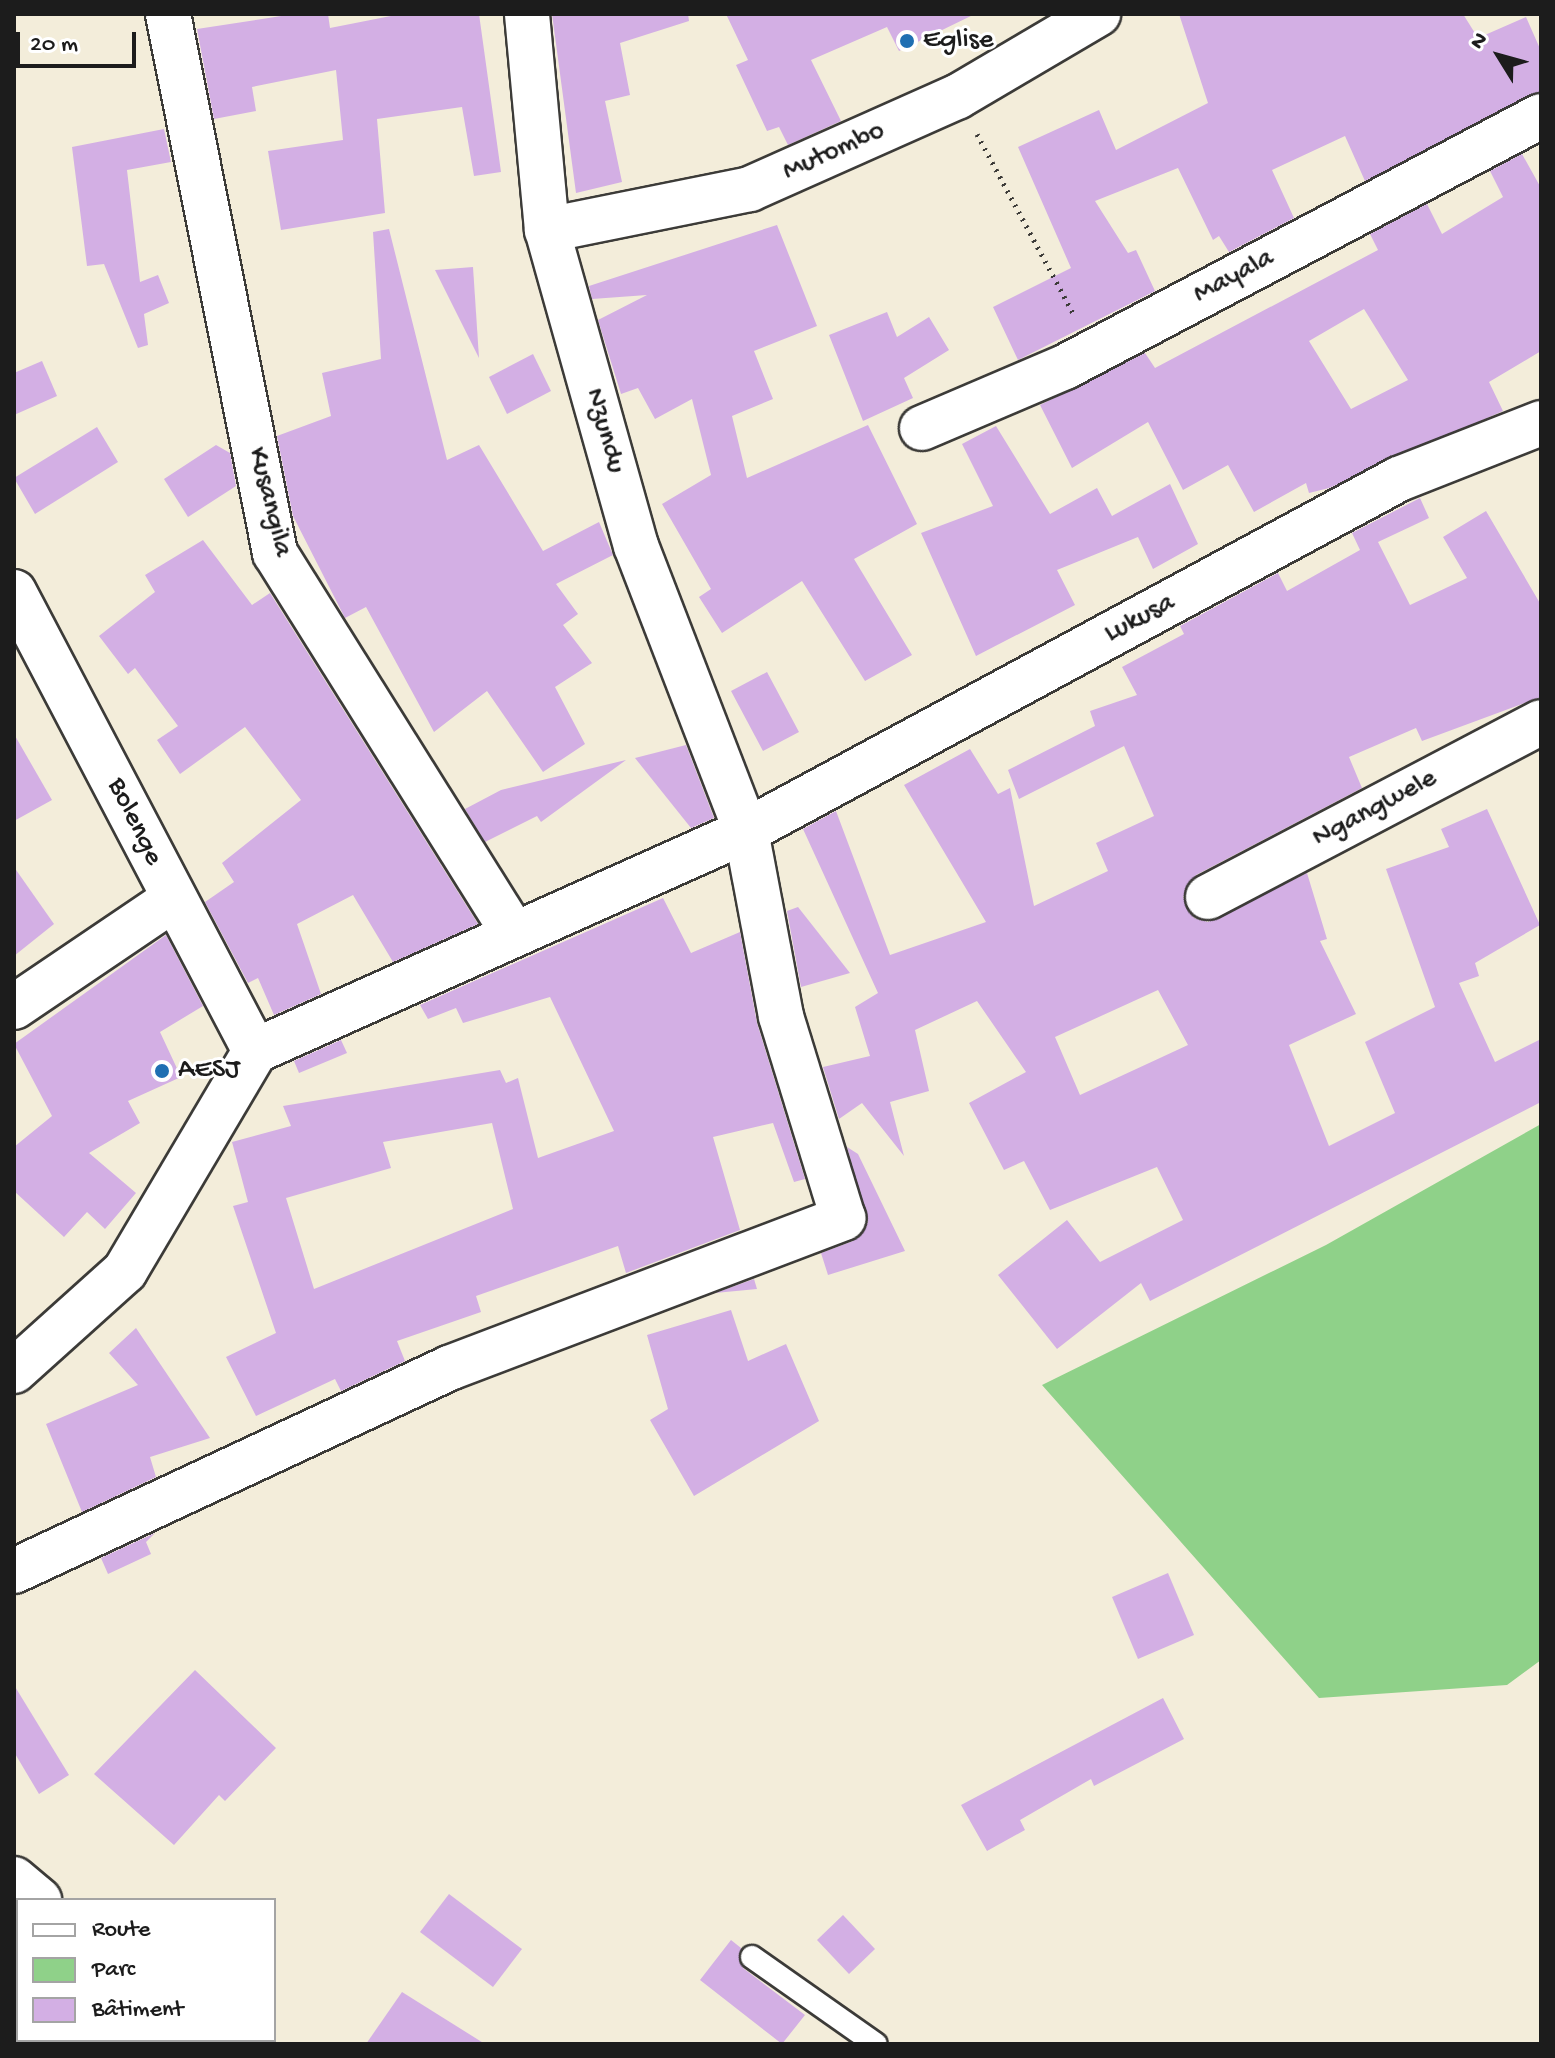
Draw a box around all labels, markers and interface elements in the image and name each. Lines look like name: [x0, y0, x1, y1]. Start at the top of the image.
scale bar: [20, 16, 140, 66]
north arrow: [1459, 16, 1539, 96]
place label: Eglise: [923, 24, 993, 58]
text: N: [1465, 28, 1495, 55]
text: 20 m: [30, 31, 78, 60]
marker: Eglise: [898, 32, 916, 50]
street label: Mutombo: [778, 115, 890, 189]
street label: Mayala: [1188, 242, 1280, 312]
street label: Nzundu: [576, 385, 632, 477]
street label: Kusangila: [239, 444, 299, 560]
street label: Lukusa: [1099, 587, 1181, 651]
street label: Ngangwele: [1307, 762, 1443, 856]
street label: Bolenge: [98, 773, 170, 871]
place label: AESJ: [178, 1054, 240, 1088]
marker: AESJ: [153, 1062, 171, 1080]
legend: [16, 1898, 276, 2042]
text: Route: [92, 1916, 150, 1945]
text: Parc: [92, 1956, 135, 1985]
text: Bâtiment: [92, 1996, 183, 2025]

